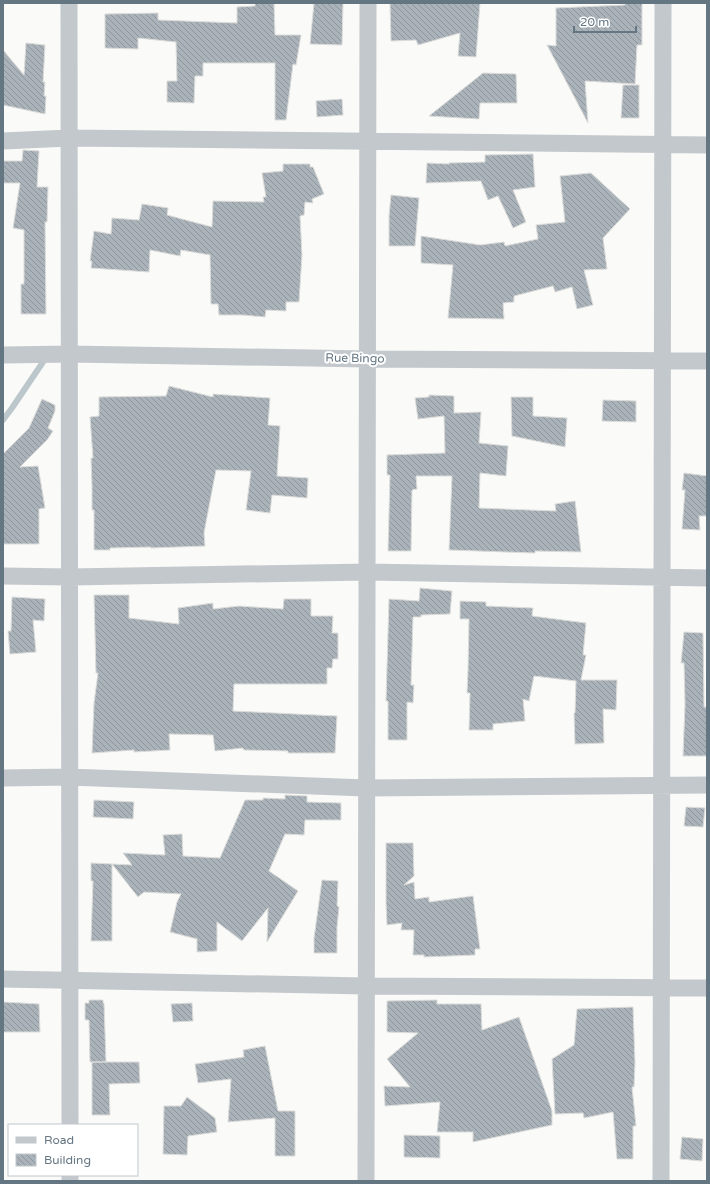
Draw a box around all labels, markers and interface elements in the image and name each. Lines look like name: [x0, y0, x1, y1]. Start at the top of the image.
scale bar: [574, 8, 636, 34]
text: 20 m: [580, 15, 609, 29]
street label: Rue Bingo: [325, 350, 385, 366]
legend: [8, 1124, 138, 1176]
text: Road: [44, 1133, 74, 1147]
text: Building: [44, 1153, 91, 1167]

